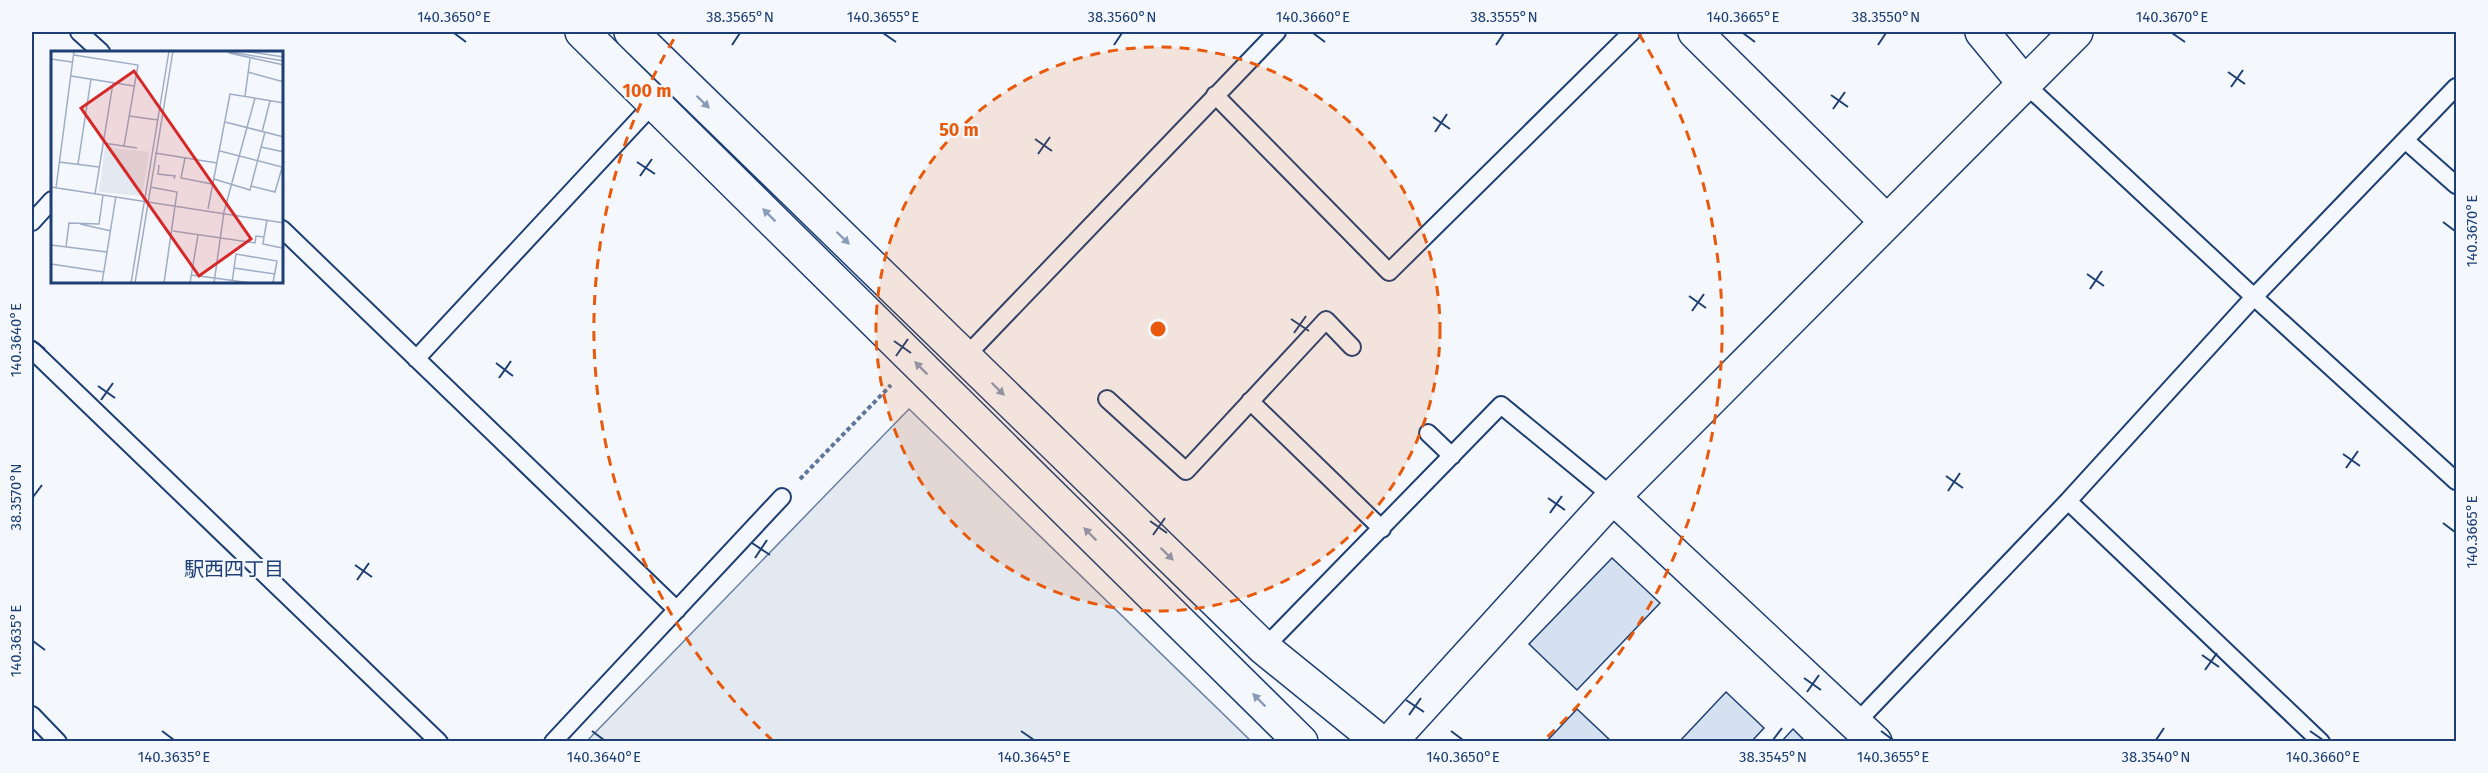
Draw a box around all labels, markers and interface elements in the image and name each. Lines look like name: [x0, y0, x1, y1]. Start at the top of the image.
text: 140.3650°E: [417, 8, 491, 26]
text: 38.3565°N: [706, 8, 774, 26]
text: 140.3655°E: [847, 8, 919, 26]
text: 38.3560°N: [1088, 8, 1156, 26]
text: 140.3660°E: [1276, 8, 1350, 26]
text: 38.3555°N: [1470, 8, 1538, 26]
text: 140.3665°E: [1706, 8, 1780, 26]
text: 38.3550°N: [1852, 8, 1920, 26]
text: 140.3670°E: [2136, 8, 2208, 26]
inset map: [51, 51, 284, 284]
text: 100 m: [623, 80, 671, 102]
one-way arrow: [696, 94, 710, 108]
text: 50 m: [939, 119, 979, 141]
text: 140.3670°E: [2463, 195, 2481, 267]
one-way arrow: [762, 209, 776, 223]
one-way arrow: [835, 230, 849, 244]
text: 140.3640°E: [7, 303, 25, 377]
centre of rings: [1148, 319, 1168, 339]
one-way arrow: [915, 361, 929, 375]
one-way arrow: [990, 381, 1004, 395]
text: 38.3570°N: [7, 463, 25, 531]
text: 140.3665°E: [2463, 495, 2481, 569]
one-way arrow: [1084, 528, 1098, 542]
one-way arrow: [1160, 547, 1175, 561]
district label: 駅西四丁目: [184, 557, 284, 581]
text: 140.3635°E: [7, 605, 25, 677]
one-way arrow: [1253, 694, 1267, 708]
text: 140.3635°E: [138, 748, 210, 766]
text: 140.3640°E: [567, 748, 641, 766]
text: 140.3645°E: [997, 748, 1071, 766]
text: 140.3650°E: [1426, 748, 1500, 766]
text: 38.3545°N: [1739, 748, 1807, 766]
text: 140.3655°E: [1857, 748, 1929, 766]
text: 38.3540°N: [2122, 748, 2190, 766]
text: 140.3660°E: [2286, 748, 2360, 766]

